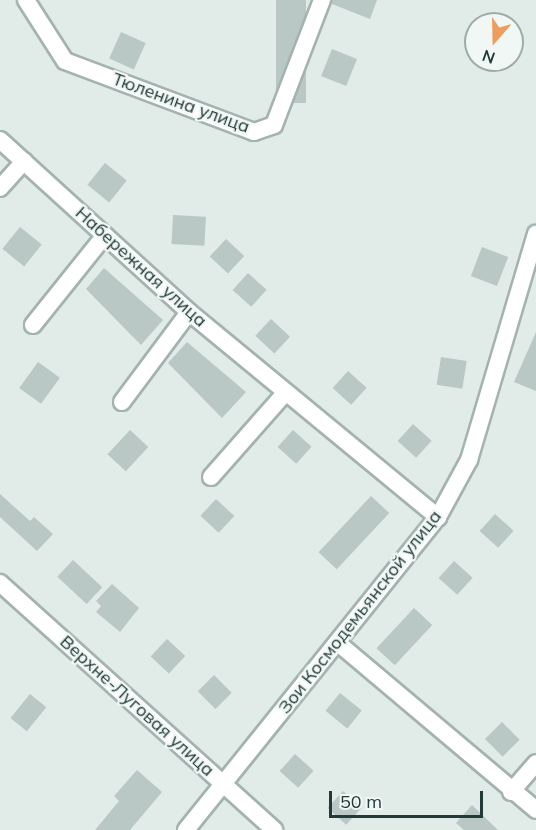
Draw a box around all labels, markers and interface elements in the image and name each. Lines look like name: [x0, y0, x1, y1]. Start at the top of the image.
north arrow: [464, 12, 524, 72]
text: N: [479, 46, 498, 69]
street label: Тюленина улица: [109, 68, 253, 138]
street label: Набережная улица: [71, 202, 211, 332]
street label: Зои Космодемьянской улица: [274, 506, 446, 718]
street label: Верхне-Луговая улица: [55, 631, 219, 781]
scale bar: [332, 779, 486, 817]
text: 50 m: [340, 790, 382, 813]

